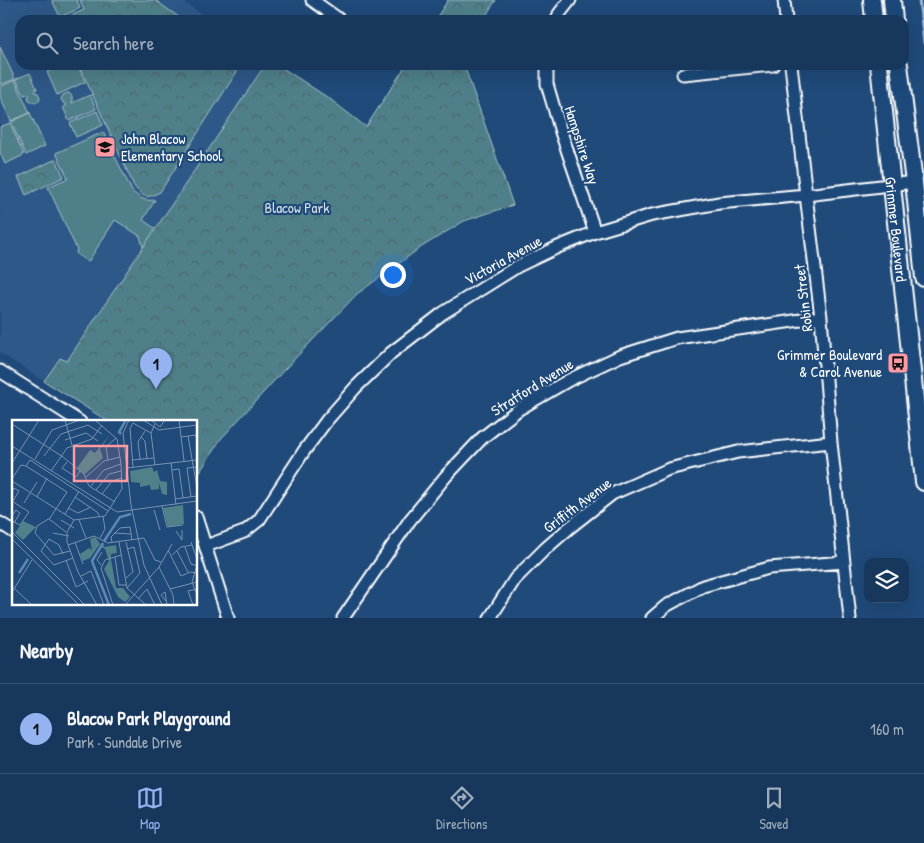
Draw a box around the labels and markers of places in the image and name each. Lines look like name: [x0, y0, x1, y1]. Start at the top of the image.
place label: John Blacow Elementary School: [121, 128, 222, 166]
school or university icon: John Blacow Elementary School: [93, 135, 117, 159]
place label: Grimmer Boulevard & Carol Avenue: [777, 344, 882, 382]
pin: 1: [140, 348, 172, 389]
bus stop icon: Grimmer Boulevard & Carol Avenue: [886, 351, 910, 375]

